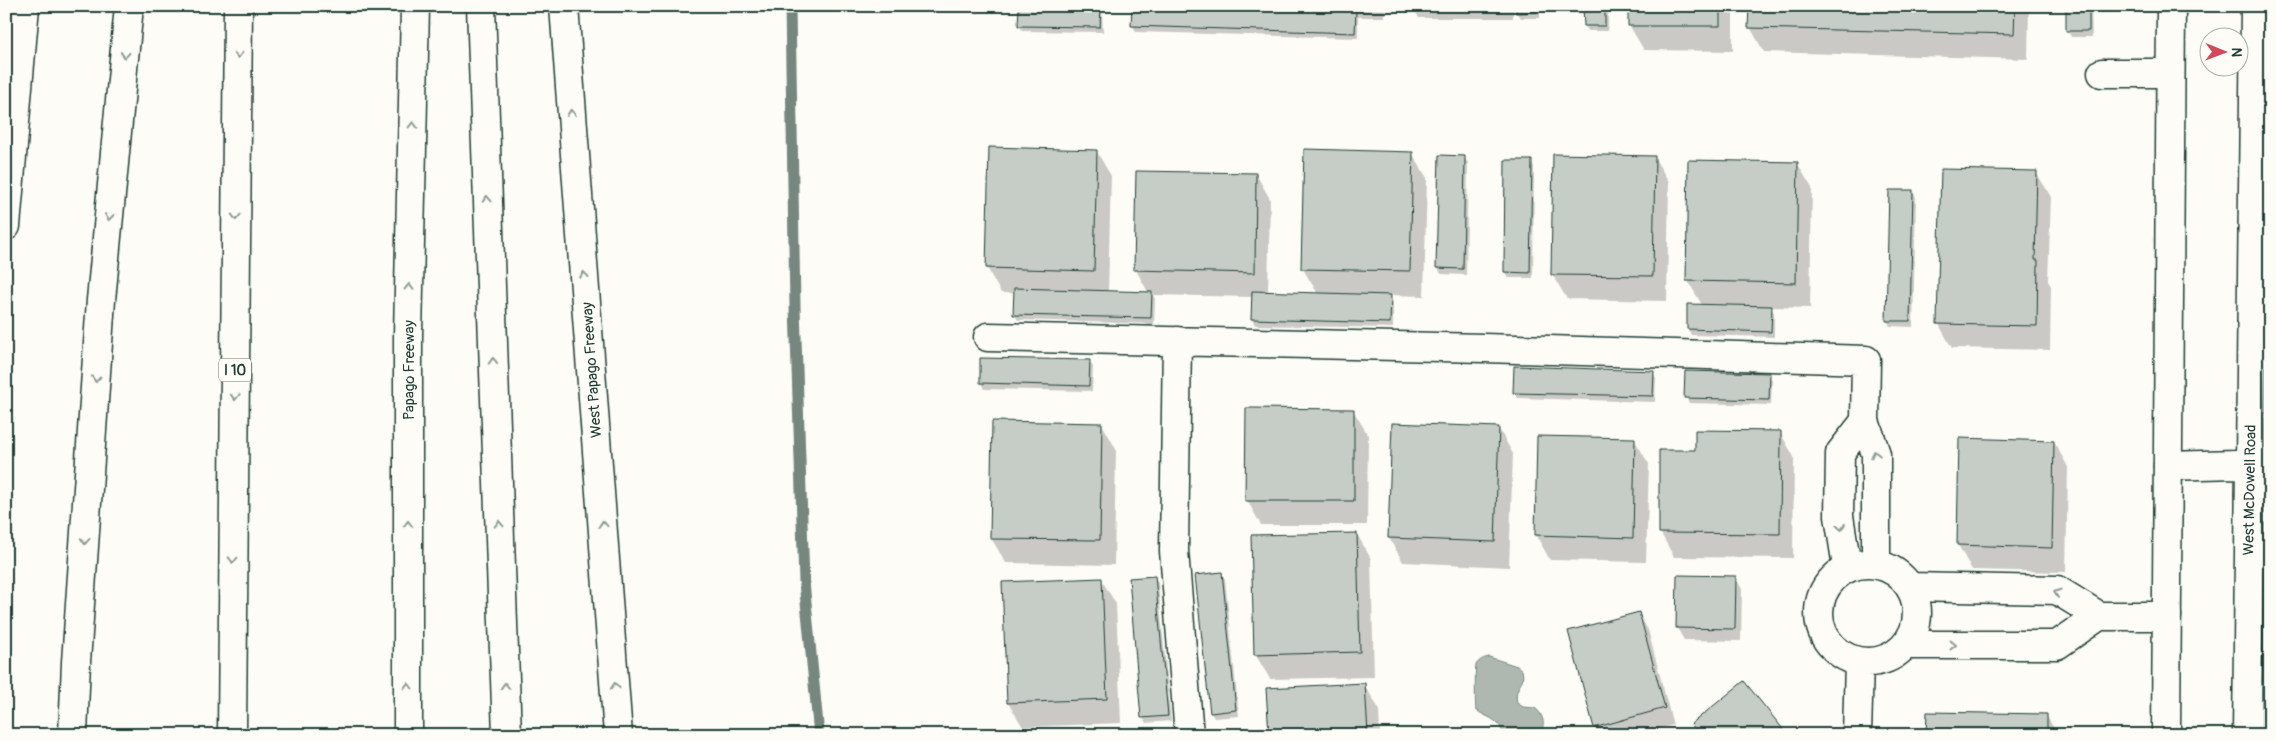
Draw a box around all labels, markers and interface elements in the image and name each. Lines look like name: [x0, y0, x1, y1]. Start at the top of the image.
north arrow: [2198, 28, 2248, 78]
text: N: [2228, 47, 2245, 57]
one-way arrow: [119, 51, 130, 59]
one-way arrow: [233, 52, 243, 59]
one-way arrow: [566, 108, 577, 116]
one-way arrow: [407, 121, 418, 129]
one-way arrow: [482, 195, 492, 202]
one-way arrow: [104, 213, 115, 221]
one-way arrow: [231, 214, 241, 222]
one-way arrow: [579, 270, 590, 278]
one-way arrow: [404, 283, 415, 291]
street label: West Papago Freeway: [578, 301, 606, 439]
street label: Papago Freeway: [400, 319, 419, 420]
one-way arrow: [488, 357, 498, 365]
road number: I 10: [219, 358, 251, 382]
one-way arrow: [91, 375, 102, 383]
one-way arrow: [230, 394, 240, 402]
street label: West McDowell Road: [2239, 424, 2261, 556]
one-way arrow: [1870, 449, 1881, 458]
one-way arrow: [403, 519, 413, 527]
one-way arrow: [494, 519, 504, 527]
one-way arrow: [598, 520, 609, 528]
one-way arrow: [1835, 523, 1845, 532]
one-way arrow: [80, 537, 91, 545]
one-way arrow: [228, 556, 238, 564]
one-way arrow: [2053, 588, 2062, 598]
one-way arrow: [1950, 640, 1958, 650]
one-way arrow: [403, 682, 413, 690]
one-way arrow: [500, 682, 510, 690]
one-way arrow: [609, 682, 620, 690]

